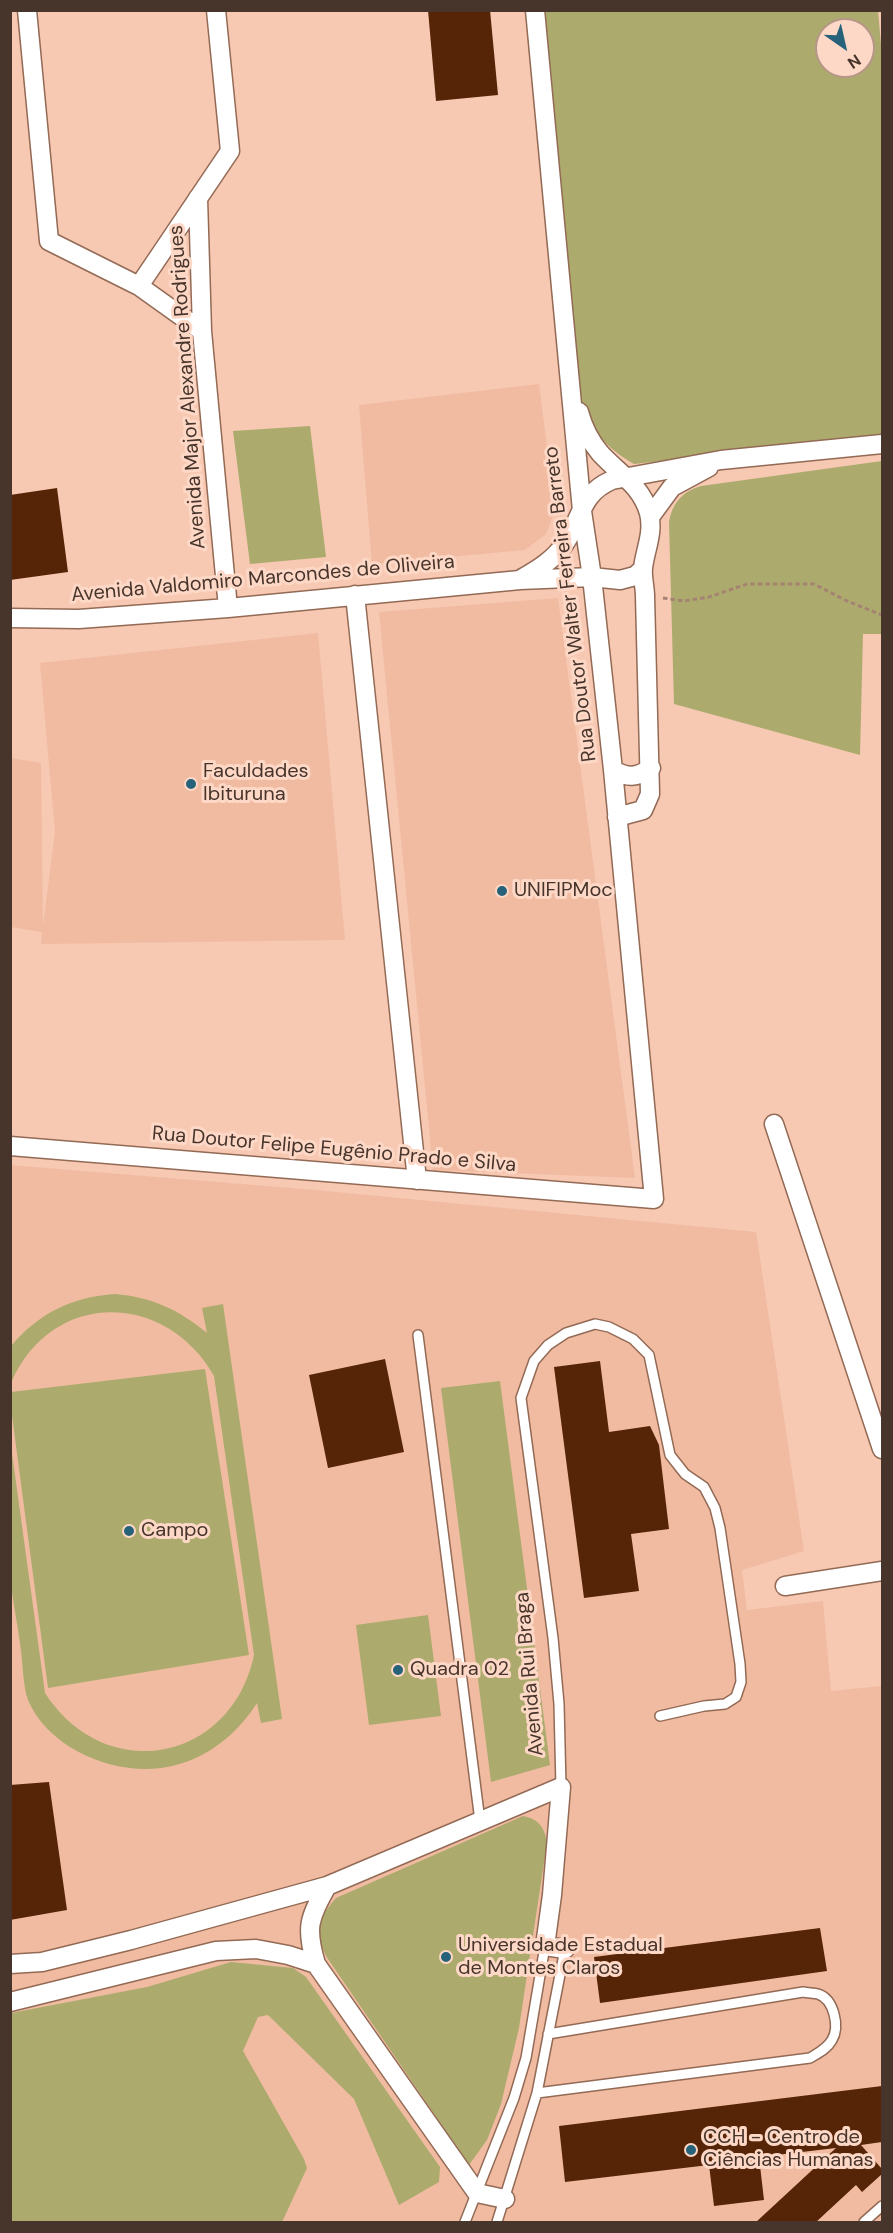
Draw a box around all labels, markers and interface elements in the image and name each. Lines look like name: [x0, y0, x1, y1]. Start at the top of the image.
north arrow: [815, 18, 875, 78]
text: N: [844, 50, 865, 74]
street label: Avenida Major Alexandre Rodrigues: [165, 224, 211, 550]
street label: Rua Doutor Walter Ferreira Barreto: [540, 445, 602, 763]
street label: Avenida Valdomiro Marcondes de Oliveira: [70, 550, 456, 608]
place label: Faculdades Ibituruna: [203, 760, 309, 807]
marker: Faculdades Ibituruna: [184, 777, 198, 791]
place label: UNIFIPMoc: [514, 879, 613, 903]
marker: UNIFIPMoc: [495, 884, 509, 898]
street label: Rua Doutor Felipe Eugênio Prado e Silva: [151, 1122, 517, 1178]
place label: Campo: [141, 1519, 208, 1543]
marker: Campo: [122, 1524, 136, 1538]
street label: Avenida Rui Braga: [511, 1591, 549, 1757]
place label: Quadra 02: [410, 1658, 509, 1682]
marker: Quadra 02: [391, 1663, 405, 1677]
place label: Universidade Estadual de Montes Claros: [458, 1934, 663, 1981]
marker: Universidade Estadual de Montes Claros: [439, 1950, 453, 1964]
place label: CCH - Centro de Ciências Humanas: [703, 2126, 874, 2173]
marker: CCH - Centro de Ciências Humanas: [684, 2143, 698, 2157]

